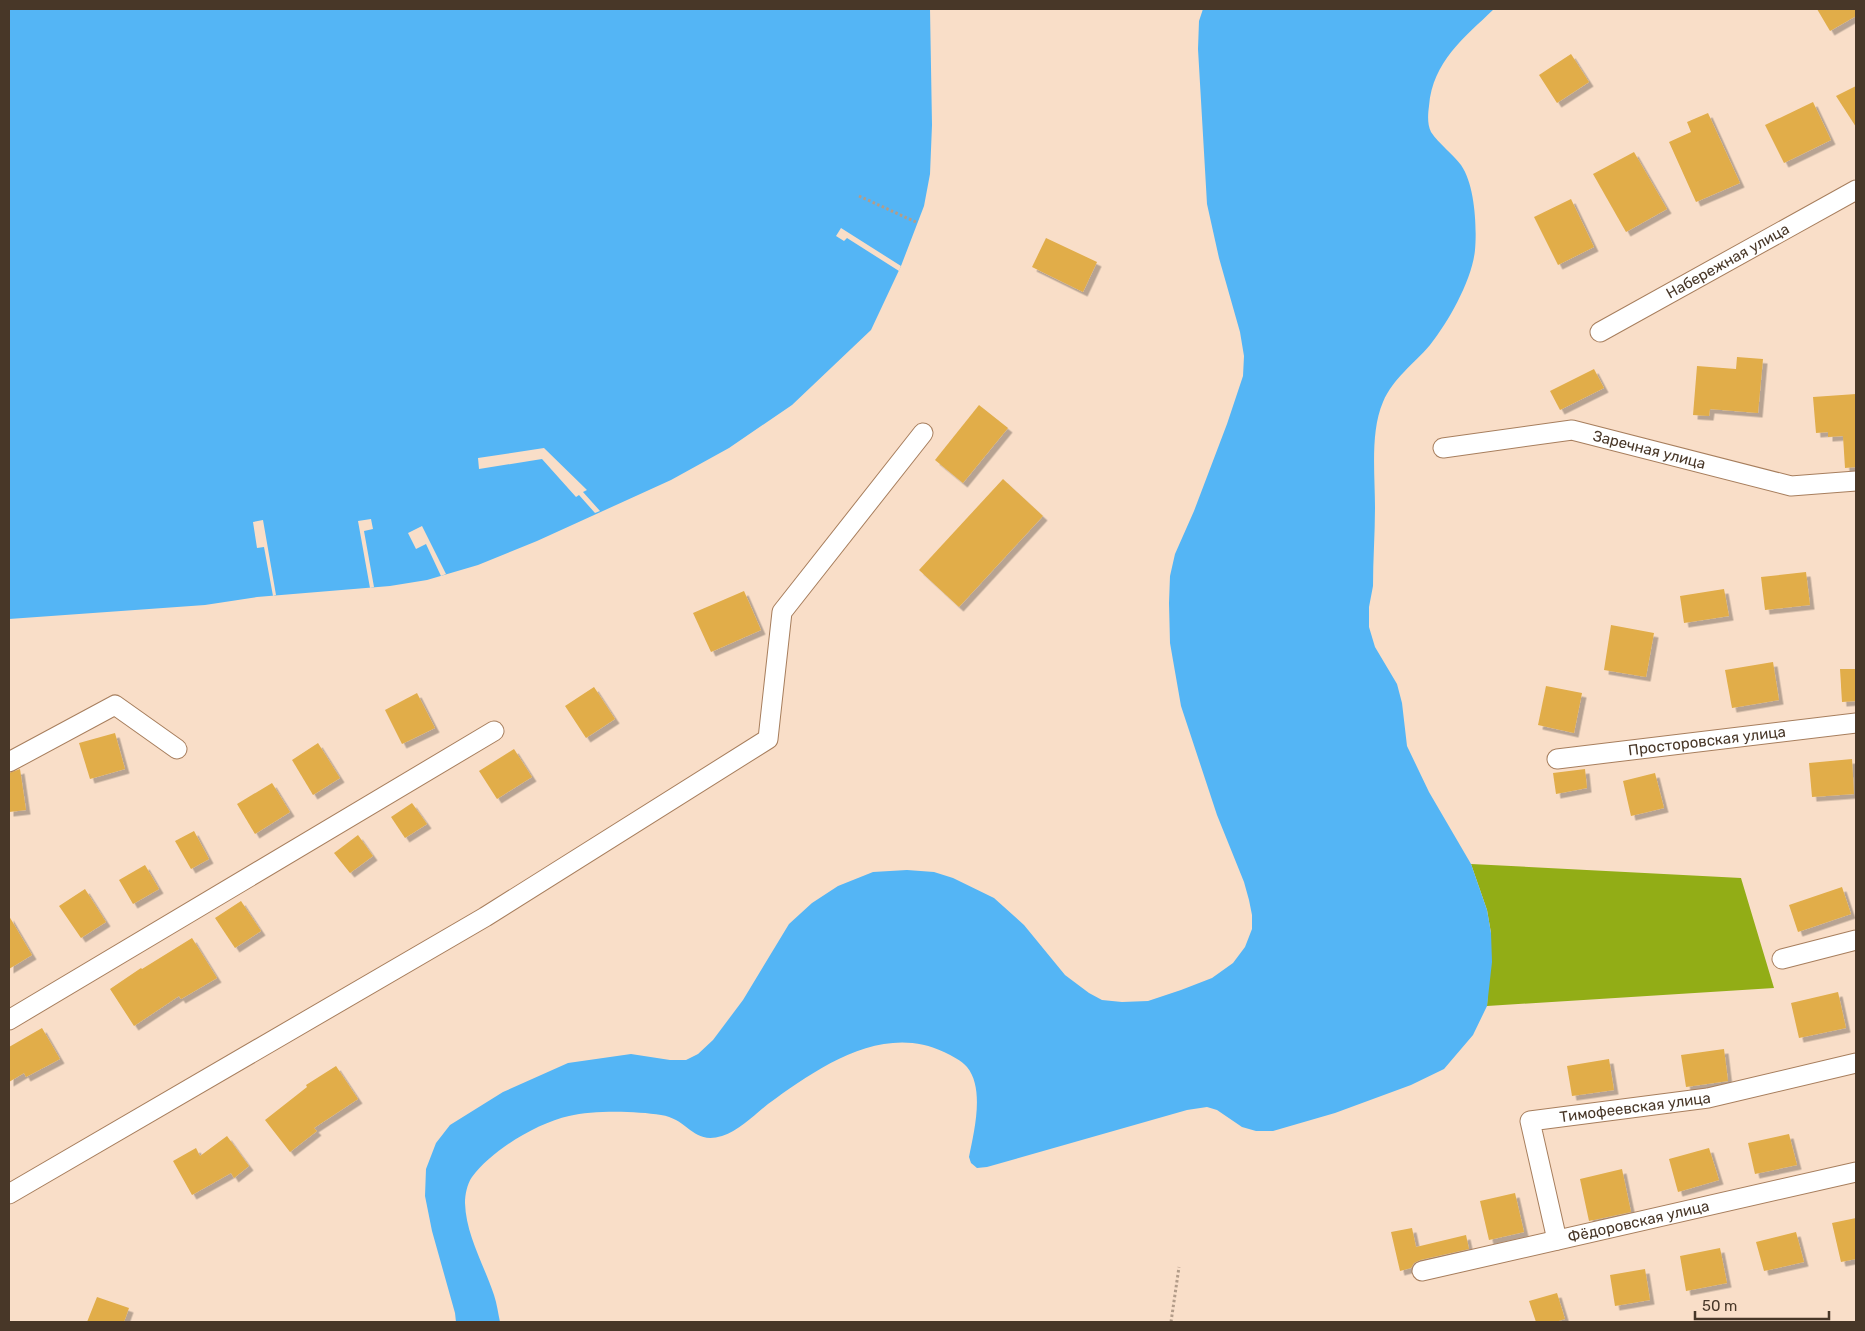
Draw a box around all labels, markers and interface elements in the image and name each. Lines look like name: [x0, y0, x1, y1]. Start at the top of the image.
street label: Набережная улица: [1663, 220, 1792, 303]
street label: Заречная улица: [1591, 427, 1708, 473]
street label: Просторовская улица: [1627, 723, 1787, 759]
street label: Тимофеевская улица: [1558, 1089, 1712, 1126]
street label: Фёдоровская улица: [1566, 1197, 1711, 1246]
scale bar: [1695, 1288, 1829, 1320]
text: 50 m: [1702, 1297, 1737, 1315]

